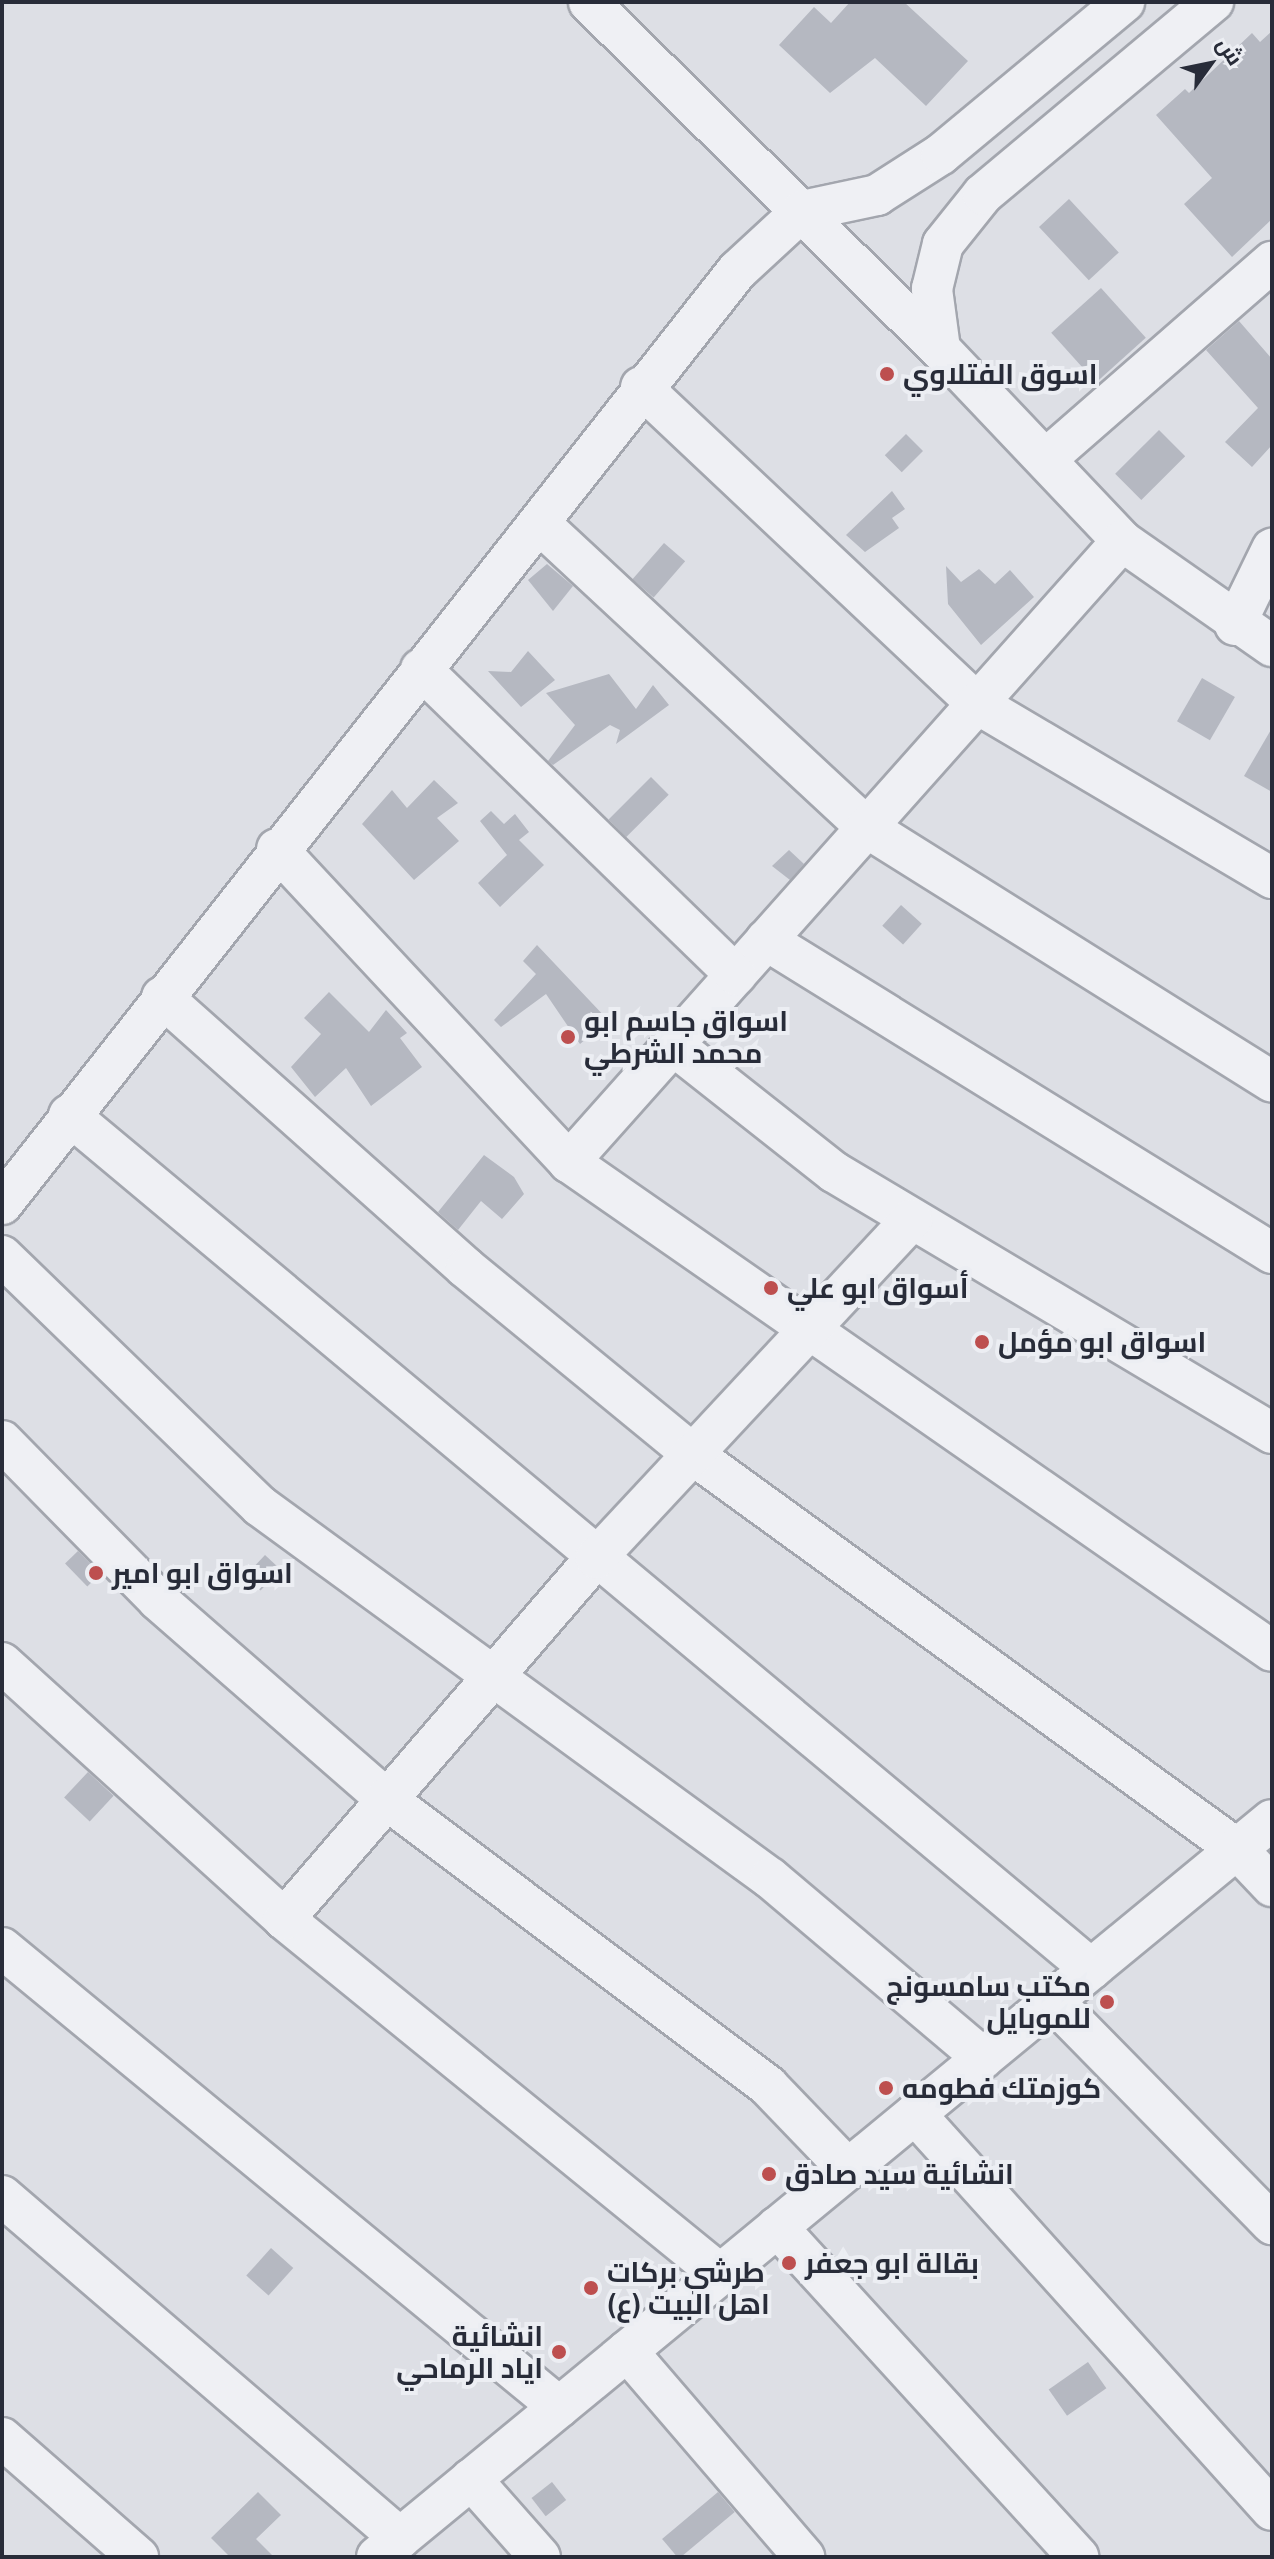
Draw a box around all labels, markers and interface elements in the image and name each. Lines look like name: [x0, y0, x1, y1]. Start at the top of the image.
north arrow: [1170, 24, 1250, 104]
text: ش: [1212, 32, 1249, 70]
place label: اسوق الفتلاوي: [903, 357, 1098, 391]
marker: اسوق الفتلاوي: [878, 365, 896, 383]
place label: اسواق جاسم ابو محمد الشرطي: [584, 1004, 788, 1070]
marker: اسواق جاسم ابو محمد الشرطي: [559, 1028, 577, 1046]
place label: أسواق ابو علي: [787, 1271, 969, 1305]
marker: أسواق ابو علي: [762, 1279, 780, 1297]
place label: اسواق ابو مؤمل: [998, 1325, 1206, 1359]
marker: اسواق ابو مؤمل: [973, 1333, 991, 1351]
place label: اسواق ابو امير: [112, 1556, 293, 1590]
marker: اسواق ابو امير: [87, 1564, 105, 1582]
place label: مكتب سامسونج للموبايل: [886, 1969, 1091, 2035]
marker: مكتب سامسونج للموبايل: [1098, 1993, 1116, 2011]
place label: كوزمتك فطومه: [902, 2071, 1101, 2105]
marker: كوزمتك فطومه: [877, 2079, 895, 2097]
place label: انشائية سيد صادق: [785, 2157, 1014, 2191]
marker: انشائية سيد صادق: [760, 2165, 778, 2183]
place label: بقالة ابو جعفر: [805, 2246, 979, 2280]
marker: بقالة ابو جعفر: [780, 2254, 798, 2272]
place label: طرشي بركات اهل البيت (ع): [607, 2255, 770, 2321]
marker: طرشي بركات اهل البيت (ع): [582, 2279, 600, 2297]
place label: انشائية اياد الرماحي: [396, 2319, 543, 2385]
marker: انشائية اياد الرماحي: [550, 2343, 568, 2361]

